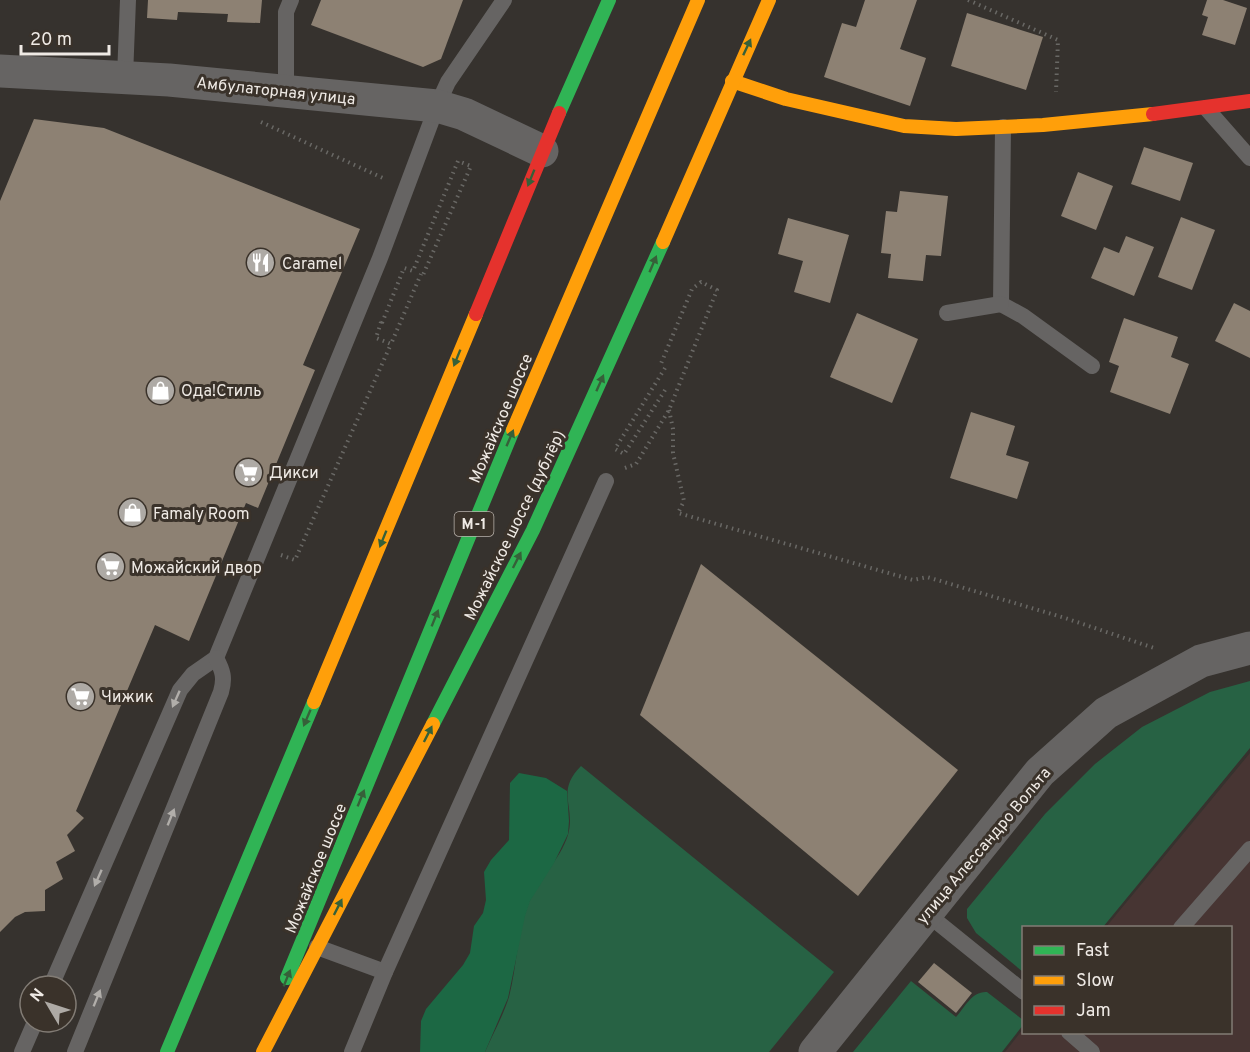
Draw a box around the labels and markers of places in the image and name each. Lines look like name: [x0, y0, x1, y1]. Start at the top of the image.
restaurant icon: Caramel: [245, 247, 277, 279]
place label: Caramel: [282, 255, 342, 275]
shop icon: Ода!Стиль: [144, 374, 176, 406]
place label: Ода!Стиль: [181, 382, 262, 402]
supermarket icon: Дикси: [232, 456, 264, 488]
place label: Дикси: [269, 464, 319, 484]
shop icon: Famaly Room: [116, 497, 148, 529]
place label: Famaly Room: [153, 505, 250, 525]
supermarket icon: Можайский двор: [94, 551, 126, 583]
place label: Можайский двор: [131, 559, 262, 579]
supermarket icon: Чижик: [64, 680, 96, 712]
place label: Чижик: [101, 688, 154, 708]

